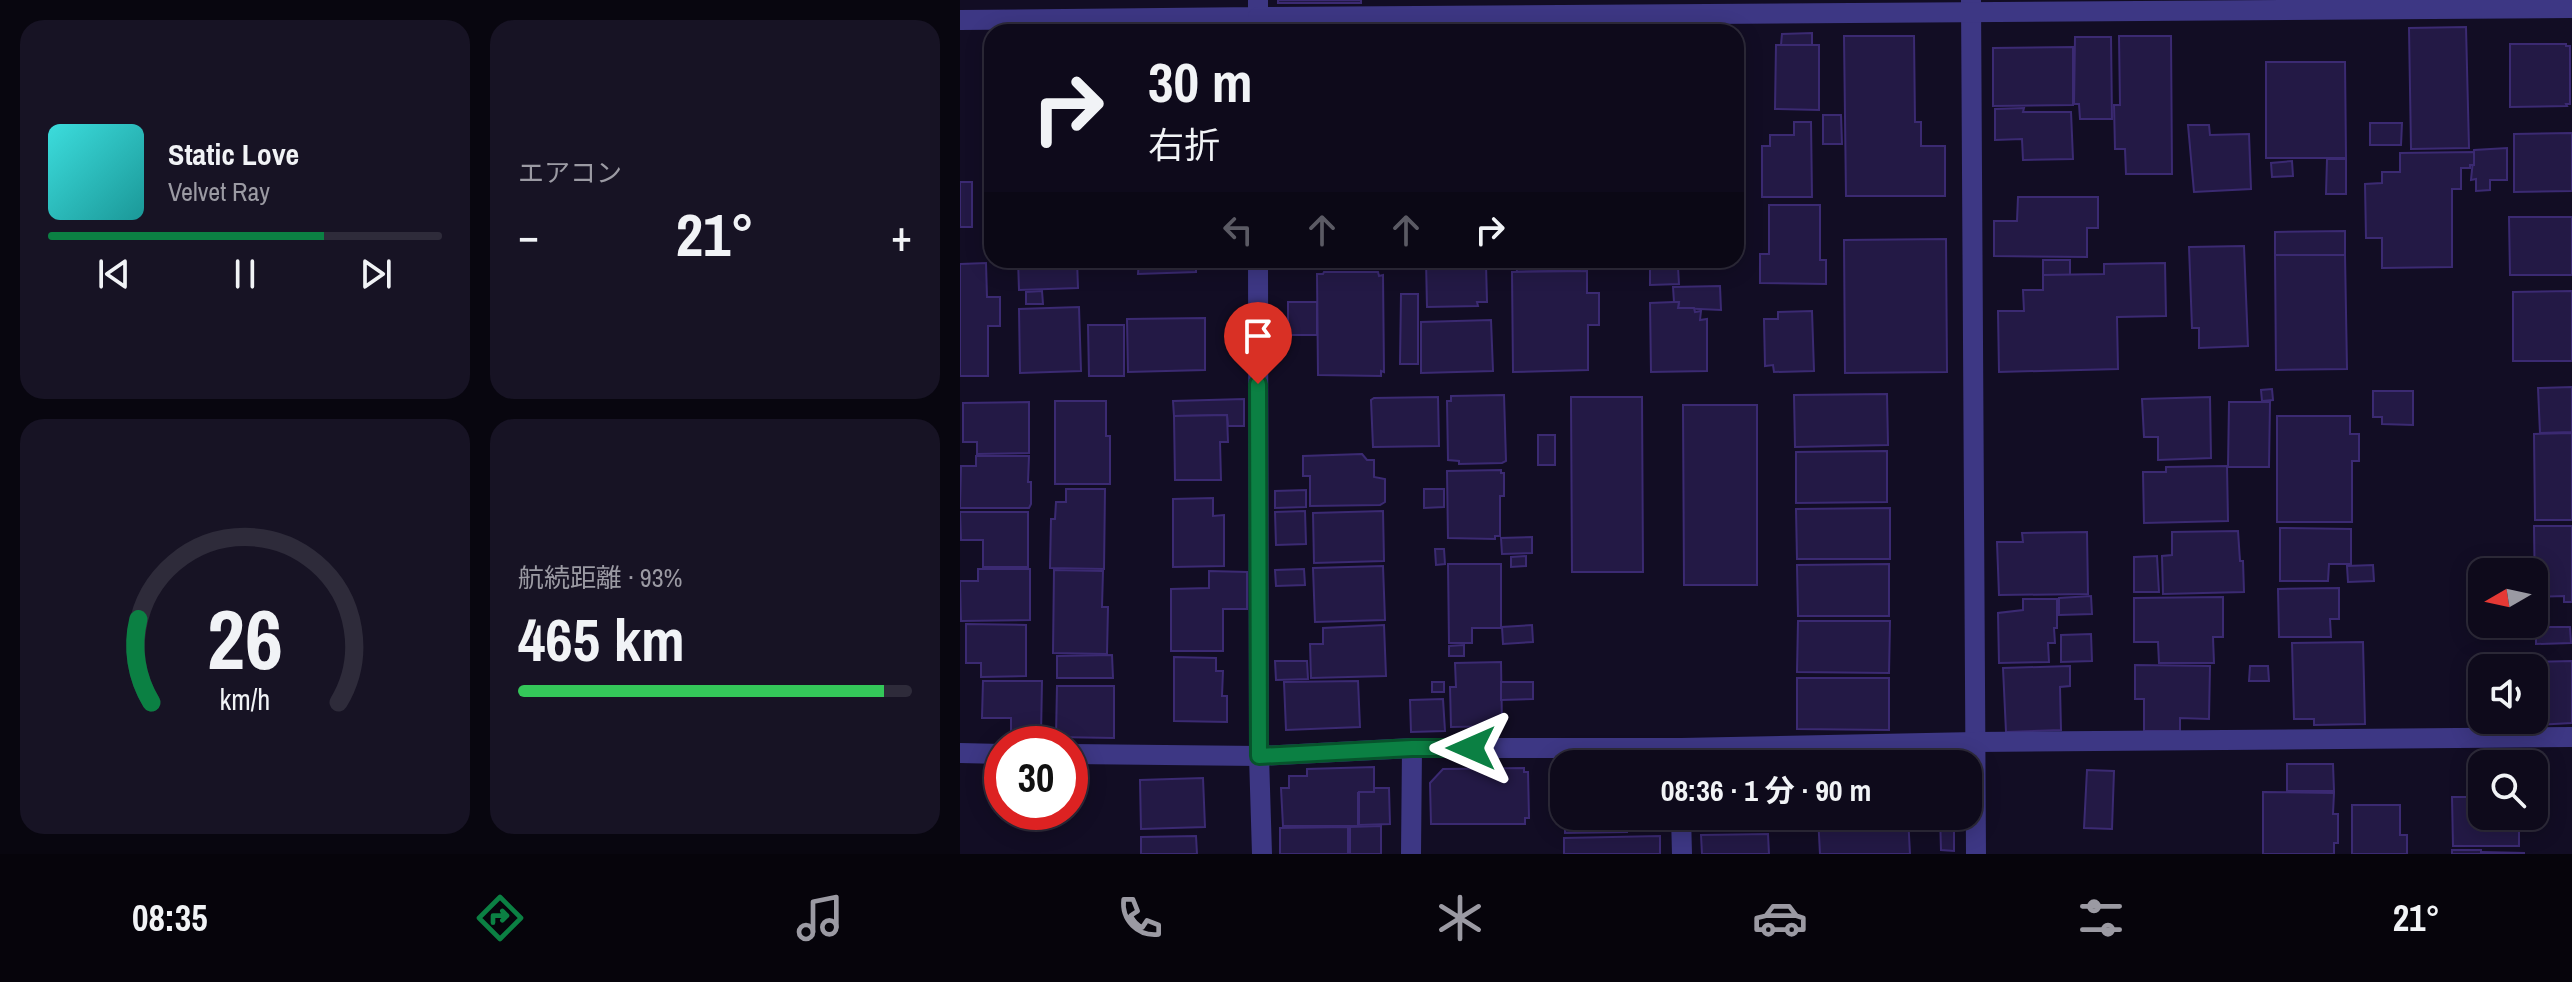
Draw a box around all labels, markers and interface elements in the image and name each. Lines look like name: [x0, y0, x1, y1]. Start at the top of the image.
text: 30 m: [1148, 44, 1253, 119]
icon: right: [1016, 56, 1120, 160]
text: 右折: [1148, 121, 1220, 169]
text: Static Love: [168, 134, 299, 174]
text: エアコン: [518, 155, 622, 190]
text: Velvet Ray: [168, 174, 270, 209]
text: 21°: [676, 194, 754, 275]
text: −: [518, 205, 539, 265]
text: +: [891, 205, 912, 265]
icon: left: [1216, 208, 1260, 252]
icon: ahead: [1300, 208, 1344, 252]
icon: ahead: [1384, 208, 1428, 252]
icon: right: [1468, 208, 1512, 252]
icon: previous: [92, 252, 136, 296]
icon: pause: [223, 252, 267, 296]
icon: next: [354, 252, 398, 296]
pin: [1224, 302, 1292, 384]
icon: arrive: [1236, 314, 1280, 358]
north arrow: [2468, 558, 2548, 638]
map controls: [2468, 558, 2548, 830]
text: 航続距離 · 93%: [518, 560, 682, 595]
text: 26: [207, 582, 283, 694]
text: 465 km: [518, 599, 685, 680]
button: sound: [2468, 654, 2548, 734]
text: km/h: [220, 680, 270, 719]
position arrow: [1429, 706, 1513, 790]
speed limit sign: 30: [984, 726, 1088, 830]
button: search: [2468, 750, 2548, 830]
text: 08:36 · 1 分 · 90 m: [1661, 770, 1871, 810]
icon: directions: [472, 890, 528, 946]
icon: music: [792, 890, 848, 946]
icon: phone: [1112, 890, 1168, 946]
icon: climate: [1432, 890, 1488, 946]
icon: car: [1752, 890, 1808, 946]
icon: filters: [2073, 890, 2129, 946]
text: 08:35: [132, 894, 208, 942]
text: 21°: [2393, 894, 2440, 942]

